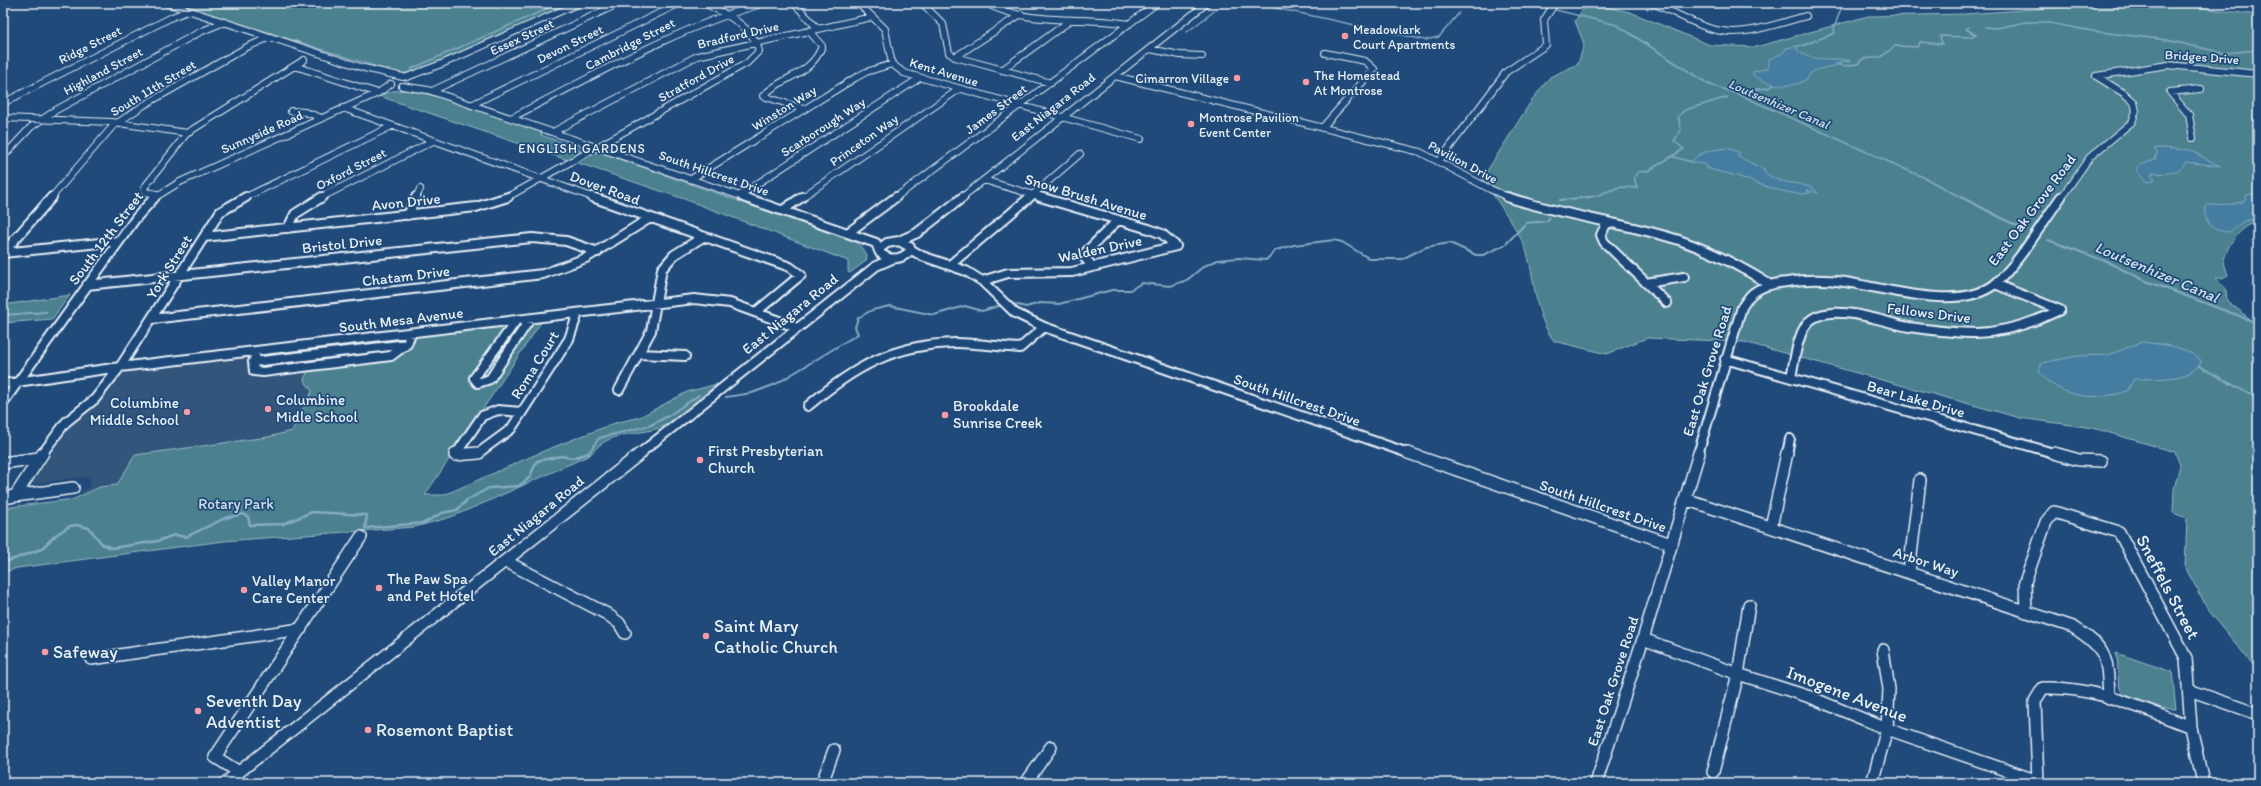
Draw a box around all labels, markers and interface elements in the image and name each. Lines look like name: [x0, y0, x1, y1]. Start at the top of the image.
street label: Cambridge Street: [583, 15, 678, 73]
street label: Essex Street: [488, 16, 556, 58]
street label: Bradford Drive: [696, 18, 780, 52]
street label: Devon Street: [534, 21, 606, 67]
place label: Meadowlark Court Apartments: [1353, 22, 1455, 52]
street label: Ridge Street: [56, 23, 124, 67]
marker: Meadowlark Court Apartments: [1340, 31, 1350, 41]
street label: Highland Street: [61, 44, 145, 98]
street label: Bridges Drive: [2164, 47, 2240, 67]
street label: Stratford Drive: [655, 51, 737, 105]
street label: Kent Avenue: [908, 54, 980, 90]
street label: South 11th Street: [108, 57, 199, 119]
place label: The Homestead At Montrose: [1314, 68, 1400, 98]
street label: East Niagara Road: [1008, 70, 1098, 144]
place label: Cimarron Village: [1135, 71, 1229, 86]
marker: Cimarron Village: [1232, 73, 1242, 83]
water label: Loutsenhizer Canal: [1726, 76, 1833, 133]
marker: The Homestead At Montrose: [1301, 77, 1311, 87]
street label: James Street: [962, 81, 1030, 137]
street label: Winston Way: [749, 82, 819, 134]
street label: Scarborough Way: [778, 94, 868, 160]
street label: Sunnyside Road: [219, 107, 305, 157]
place label: Montrose Pavilion Event Center: [1199, 110, 1300, 140]
street label: Princeton Way: [827, 111, 901, 169]
marker: Montrose Pavilion Event Center: [1186, 119, 1196, 129]
street label: Pavilion Drive: [1426, 137, 1500, 187]
district label: ENGLISH GARDENS: [518, 141, 646, 156]
street label: Oxford Street: [313, 145, 389, 193]
street label: South Hillcrest Drive: [657, 147, 771, 199]
street label: East Oak Grove Road: [1984, 151, 2080, 269]
street label: Dover Road: [567, 167, 643, 209]
street label: Snow Brush Avenue: [1023, 170, 1149, 224]
street label: South 12th Street: [65, 187, 147, 288]
street label: Avon Drive: [371, 189, 441, 215]
street label: York Street: [142, 231, 196, 302]
street label: Bristol Drive: [301, 231, 383, 257]
street label: Walden Drive: [1056, 231, 1144, 267]
water label: Loutsenhizer Canal: [2092, 237, 2223, 307]
street label: Chatam Drive: [361, 262, 451, 290]
street label: East Niagara Road: [738, 270, 842, 358]
street label: Fellows Drive: [1886, 299, 1972, 327]
street label: South Mesa Avenue: [338, 303, 464, 337]
street label: East Oak Grove Road: [1679, 304, 1735, 438]
street label: Roma Court: [507, 327, 563, 402]
street label: South Hillcrest Drive: [1231, 370, 1363, 430]
street label: Bear Lake Drive: [1865, 376, 1967, 422]
place label: Columbine Midle School: [276, 391, 358, 426]
place label: Columbine Middle School: [90, 394, 180, 429]
place label: Brookdale Sunrise Creek: [953, 397, 1043, 432]
marker: Columbine Midle School: [263, 404, 273, 414]
marker: Columbine Middle School: [182, 407, 192, 417]
marker: Brookdale Sunrise Creek: [940, 410, 950, 420]
place label: First Presbyterian Church: [708, 442, 824, 477]
marker: First Presbyterian Church: [695, 455, 705, 465]
street label: East Niagara Road: [484, 472, 588, 560]
street label: South Hillcrest Drive: [1537, 476, 1669, 536]
park label: Rotary Park: [198, 495, 274, 513]
street label: Sneffels Street: [2131, 531, 2205, 643]
street label: Arbor Way: [1891, 543, 1961, 581]
place label: The Paw Spa and Pet Hotel: [387, 570, 475, 605]
place label: Valley Manor Care Center: [252, 572, 336, 607]
marker: The Paw Spa and Pet Hotel: [374, 583, 384, 593]
marker: Valley Manor Care Center: [239, 585, 249, 595]
street label: East Oak Grove Road: [1584, 614, 1642, 748]
place label: Saint Mary Catholic Church: [714, 615, 838, 658]
marker: Saint Mary Catholic Church: [701, 631, 711, 641]
place label: Safeway: [53, 641, 118, 663]
marker: Safeway: [40, 647, 50, 657]
street label: Imogene Avenue: [1783, 661, 1911, 727]
place label: Seventh Day Adventist: [206, 690, 302, 733]
marker: Seventh Day Adventist: [193, 706, 203, 716]
place label: Rosemont Baptist: [376, 719, 513, 741]
marker: Rosemont Baptist: [363, 725, 373, 735]

